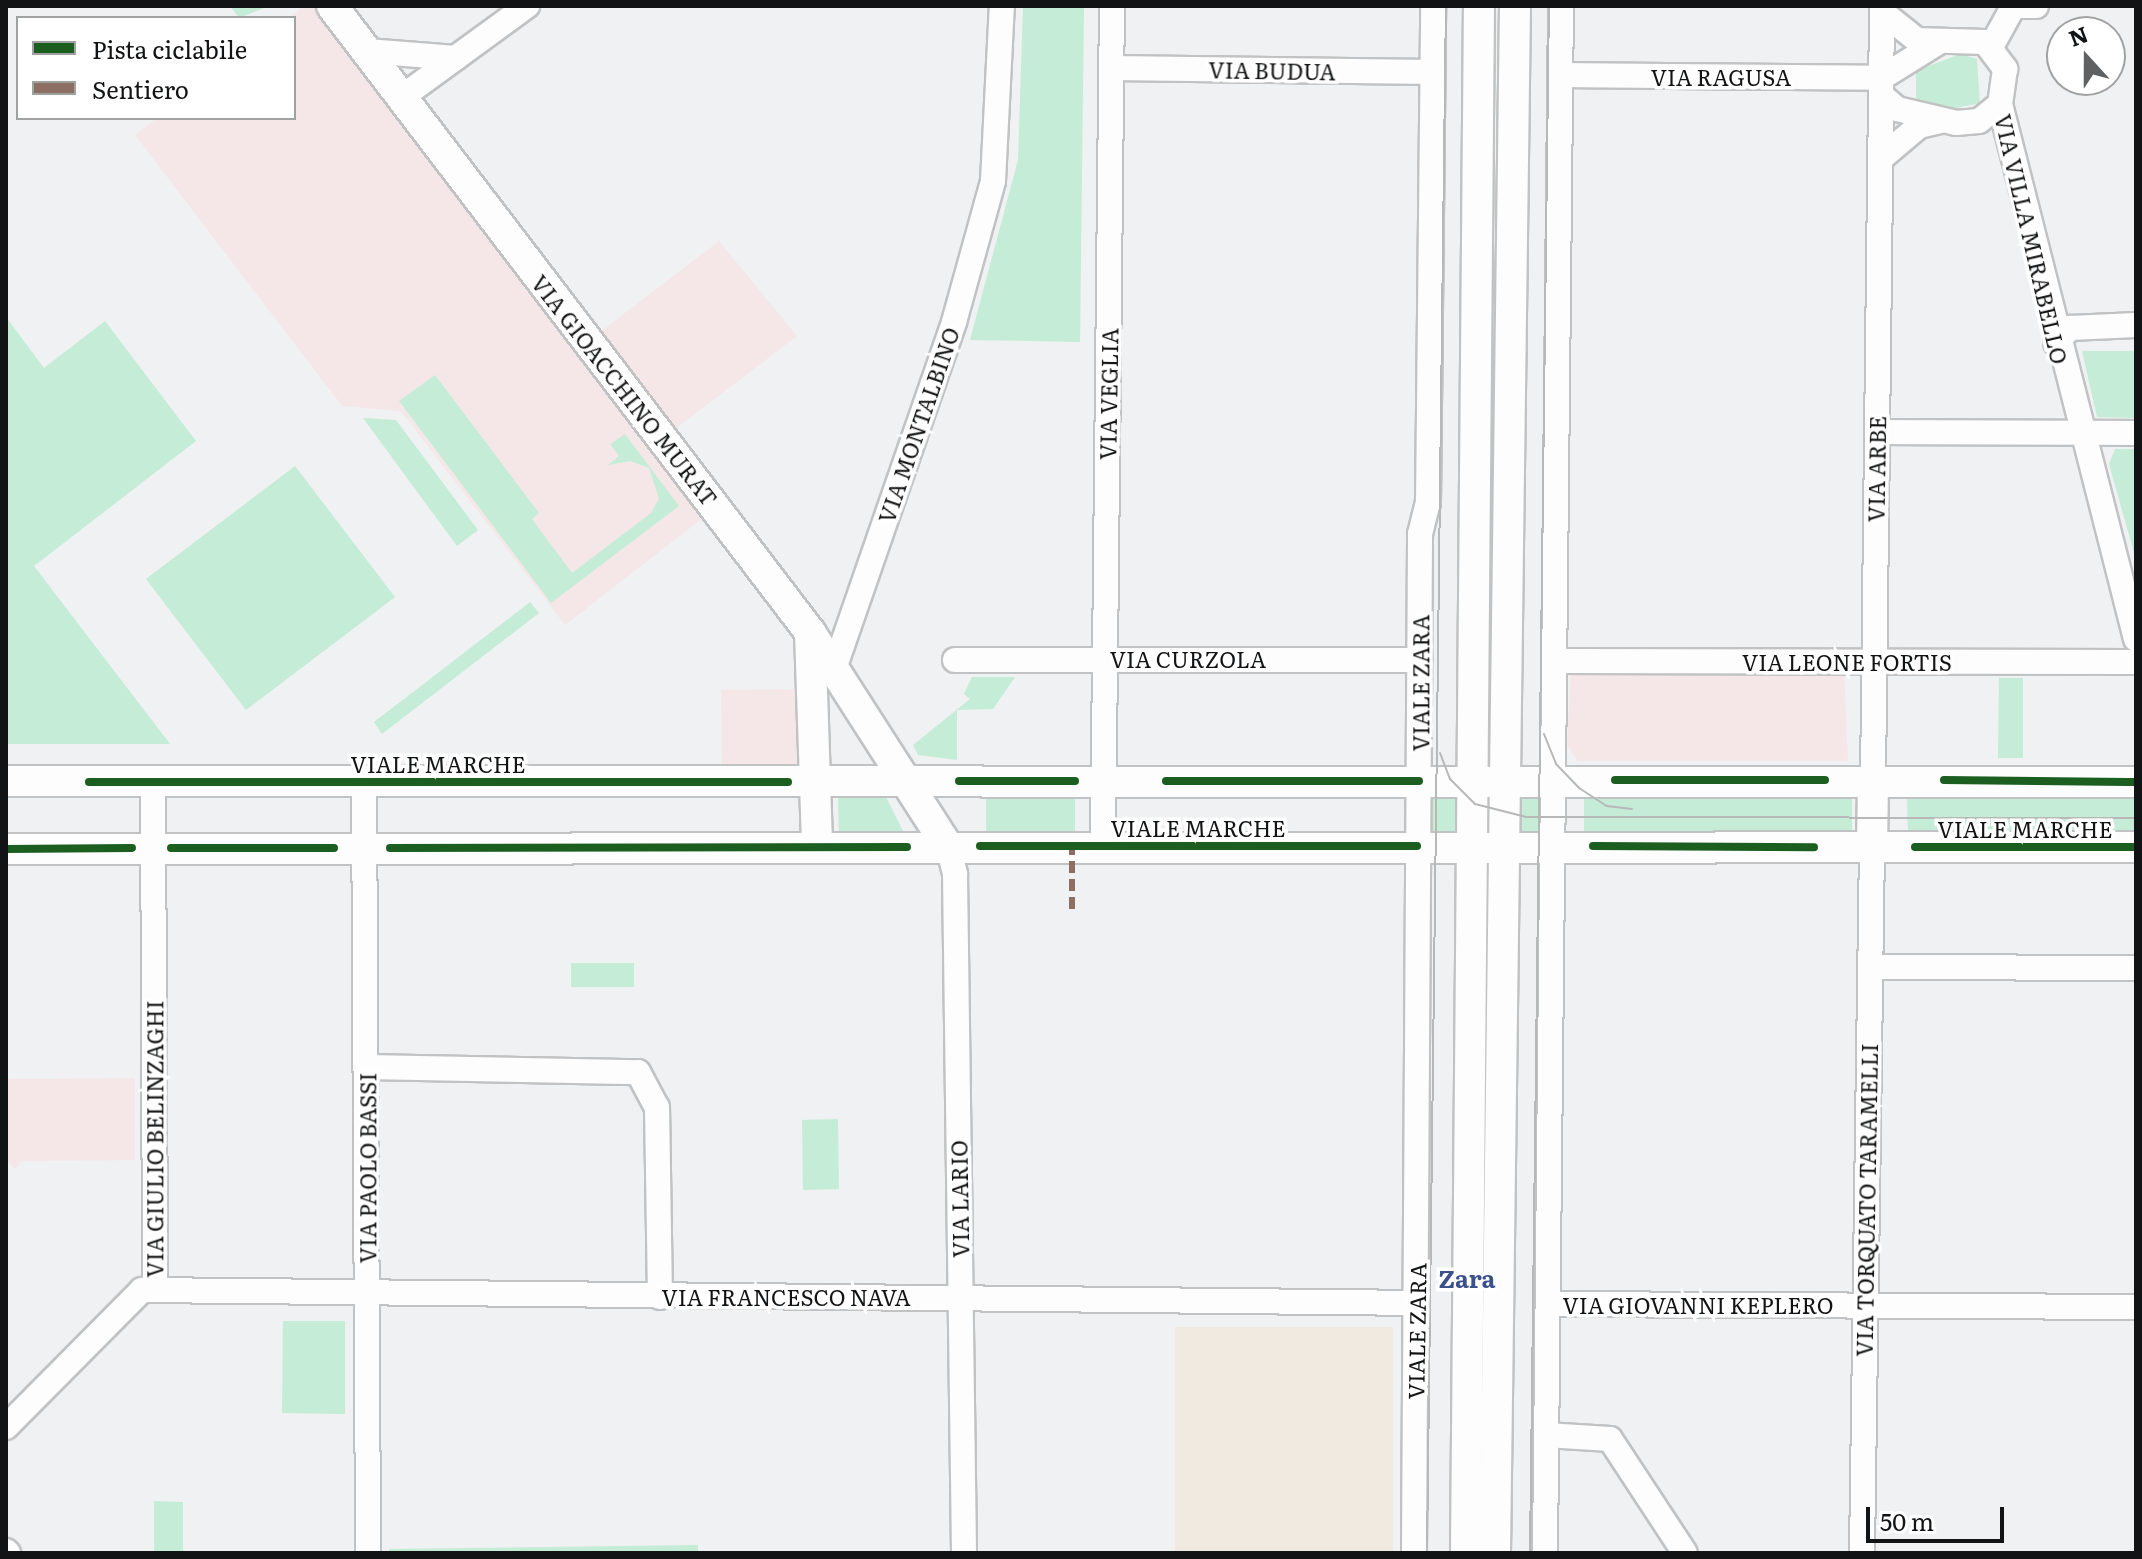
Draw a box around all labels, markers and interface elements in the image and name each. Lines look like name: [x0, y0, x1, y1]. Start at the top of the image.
legend: [16, 16, 296, 120]
north arrow: [2046, 16, 2126, 96]
text: N: [2063, 16, 2092, 54]
text: Pista ciclabile: [92, 31, 247, 66]
street label: VIA BUDUA: [1208, 56, 1336, 84]
street label: VIA RAGUSA: [1651, 64, 1791, 90]
text: Sentiero: [92, 71, 189, 106]
street label: VIA VILLA MIRABELLO: [1990, 111, 2074, 367]
street label: VIA GIOACCHINO MURAT: [527, 269, 723, 511]
street label: VIA MONTALBINO: [872, 324, 964, 526]
street label: VIA VEGLIA: [1094, 328, 1122, 460]
street label: VIA ARBE: [1862, 416, 1890, 522]
street label: VIALE ZARA: [1407, 615, 1433, 751]
street label: VIA CURZOLA: [1110, 646, 1266, 672]
street label: VIA LEONE FORTIS: [1742, 649, 1952, 675]
street label: VIALE MARCHE: [350, 751, 526, 777]
street label: VIALE MARCHE: [1110, 815, 1286, 841]
street label: VIALE MARCHE: [1937, 816, 2113, 842]
street label: VIA GIULIO BELINZAGHI: [141, 1000, 167, 1278]
street label: VIA TORQUATO TARAMELLI: [1850, 1043, 1882, 1357]
street label: VIA PAOLO BASSI: [354, 1073, 380, 1263]
street label: VIA LARIO: [945, 1140, 973, 1258]
street label: VIALE ZARA: [1402, 1262, 1430, 1400]
district label: Zara: [1439, 1264, 1495, 1292]
street label: VIA FRANCESCO NAVA: [661, 1284, 911, 1310]
street label: VIA GIOVANNI KEPLERO: [1563, 1292, 1833, 1318]
scale bar: [1870, 1491, 2008, 1541]
text: 50 m: [1880, 1503, 1934, 1538]

